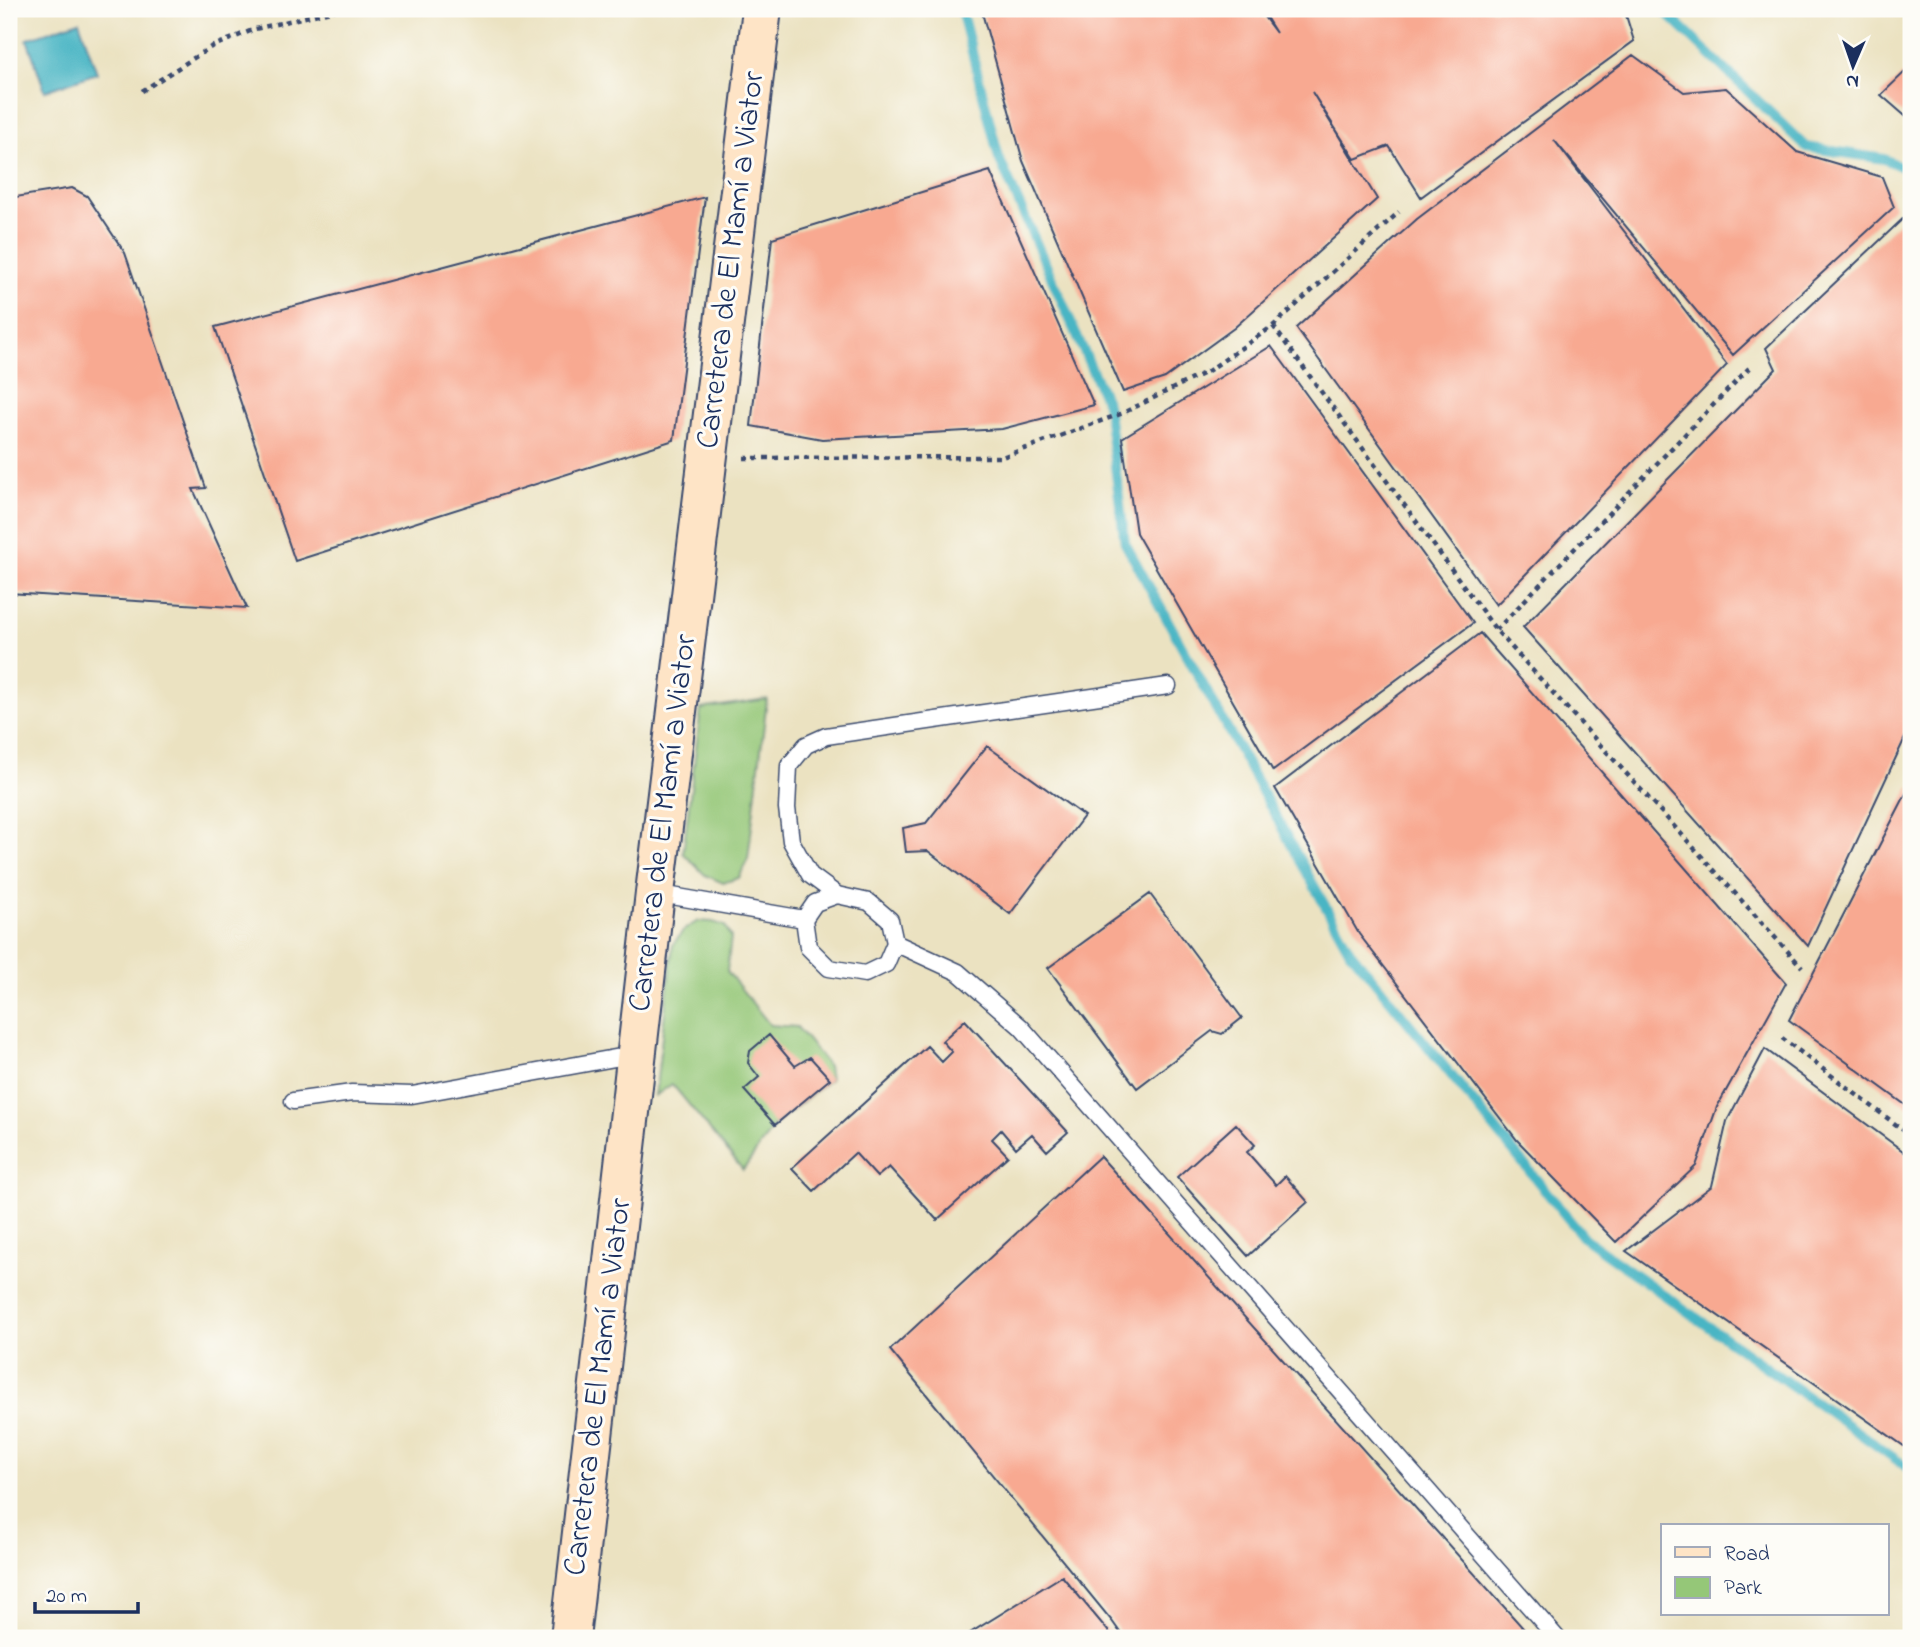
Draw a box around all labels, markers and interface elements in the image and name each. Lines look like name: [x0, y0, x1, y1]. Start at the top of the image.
north arrow: [1818, 32, 1888, 102]
text: N: [1845, 67, 1859, 94]
street label: Carretera de El Mamí a Viator: [686, 68, 778, 451]
street label: Carretera de El Mamí a Viator: [618, 631, 710, 1014]
street label: Carretera de El Mamí a Viator: [553, 1195, 645, 1578]
legend: [1661, 1524, 1888, 1616]
text: Road: [1724, 1540, 1770, 1570]
scale bar: [35, 1570, 138, 1614]
text: Park: [1724, 1574, 1763, 1604]
text: 20 m: [46, 1582, 87, 1612]

